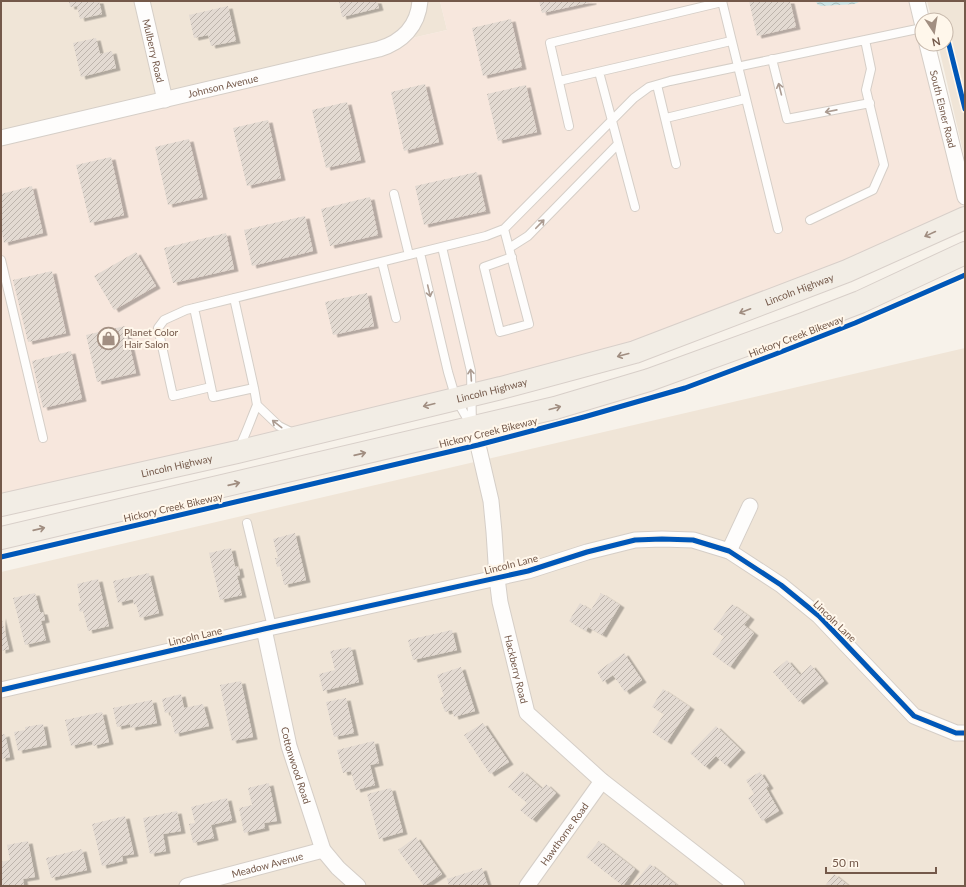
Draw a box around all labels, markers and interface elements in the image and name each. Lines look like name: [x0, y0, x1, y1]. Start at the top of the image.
north arrow: [914, 12, 954, 52]
street label: Mulberry Road: [140, 18, 167, 84]
text: N: [931, 35, 942, 50]
street label: South Elsner Road: [928, 69, 959, 149]
street label: Johnson Avenue: [187, 72, 259, 100]
one-way arrow: [775, 83, 783, 96]
one-way arrow: [825, 107, 838, 115]
one-way arrow: [535, 219, 545, 229]
one-way arrow: [924, 231, 936, 238]
street label: Lincoln Highway: [763, 270, 836, 308]
one-way arrow: [426, 284, 434, 297]
one-way arrow: [739, 307, 751, 315]
street label: Hickory Creek Bikeway: [747, 312, 846, 360]
shop icon: Planet Color Hair Salon: [95, 325, 121, 351]
place label: Planet Color Hair Salon: [124, 326, 179, 350]
one-way arrow: [617, 352, 630, 360]
one-way arrow: [467, 369, 474, 382]
street label: Lincoln Highway: [455, 375, 529, 405]
one-way arrow: [423, 402, 436, 410]
one-way arrow: [548, 404, 561, 411]
street label: Hickory Creek Bikeway: [437, 414, 539, 450]
one-way arrow: [272, 420, 283, 428]
one-way arrow: [353, 450, 366, 458]
street label: Lincoln Highway: [140, 452, 214, 479]
one-way arrow: [227, 480, 240, 487]
street label: Hickory Creek Bikeway: [122, 490, 224, 524]
one-way arrow: [32, 525, 45, 533]
street label: Lincoln Lane: [483, 552, 539, 576]
street label: Lincoln Lane: [811, 598, 859, 644]
street label: Lincoln Lane: [167, 624, 223, 648]
street label: Hackberry Road: [502, 634, 530, 705]
street label: Cottonwood Road: [279, 726, 313, 805]
street label: Hawthorne Road: [538, 800, 591, 868]
scale bar: [826, 849, 936, 875]
street label: Meadow Avenue: [230, 850, 304, 880]
text: 50 m: [832, 855, 859, 870]

